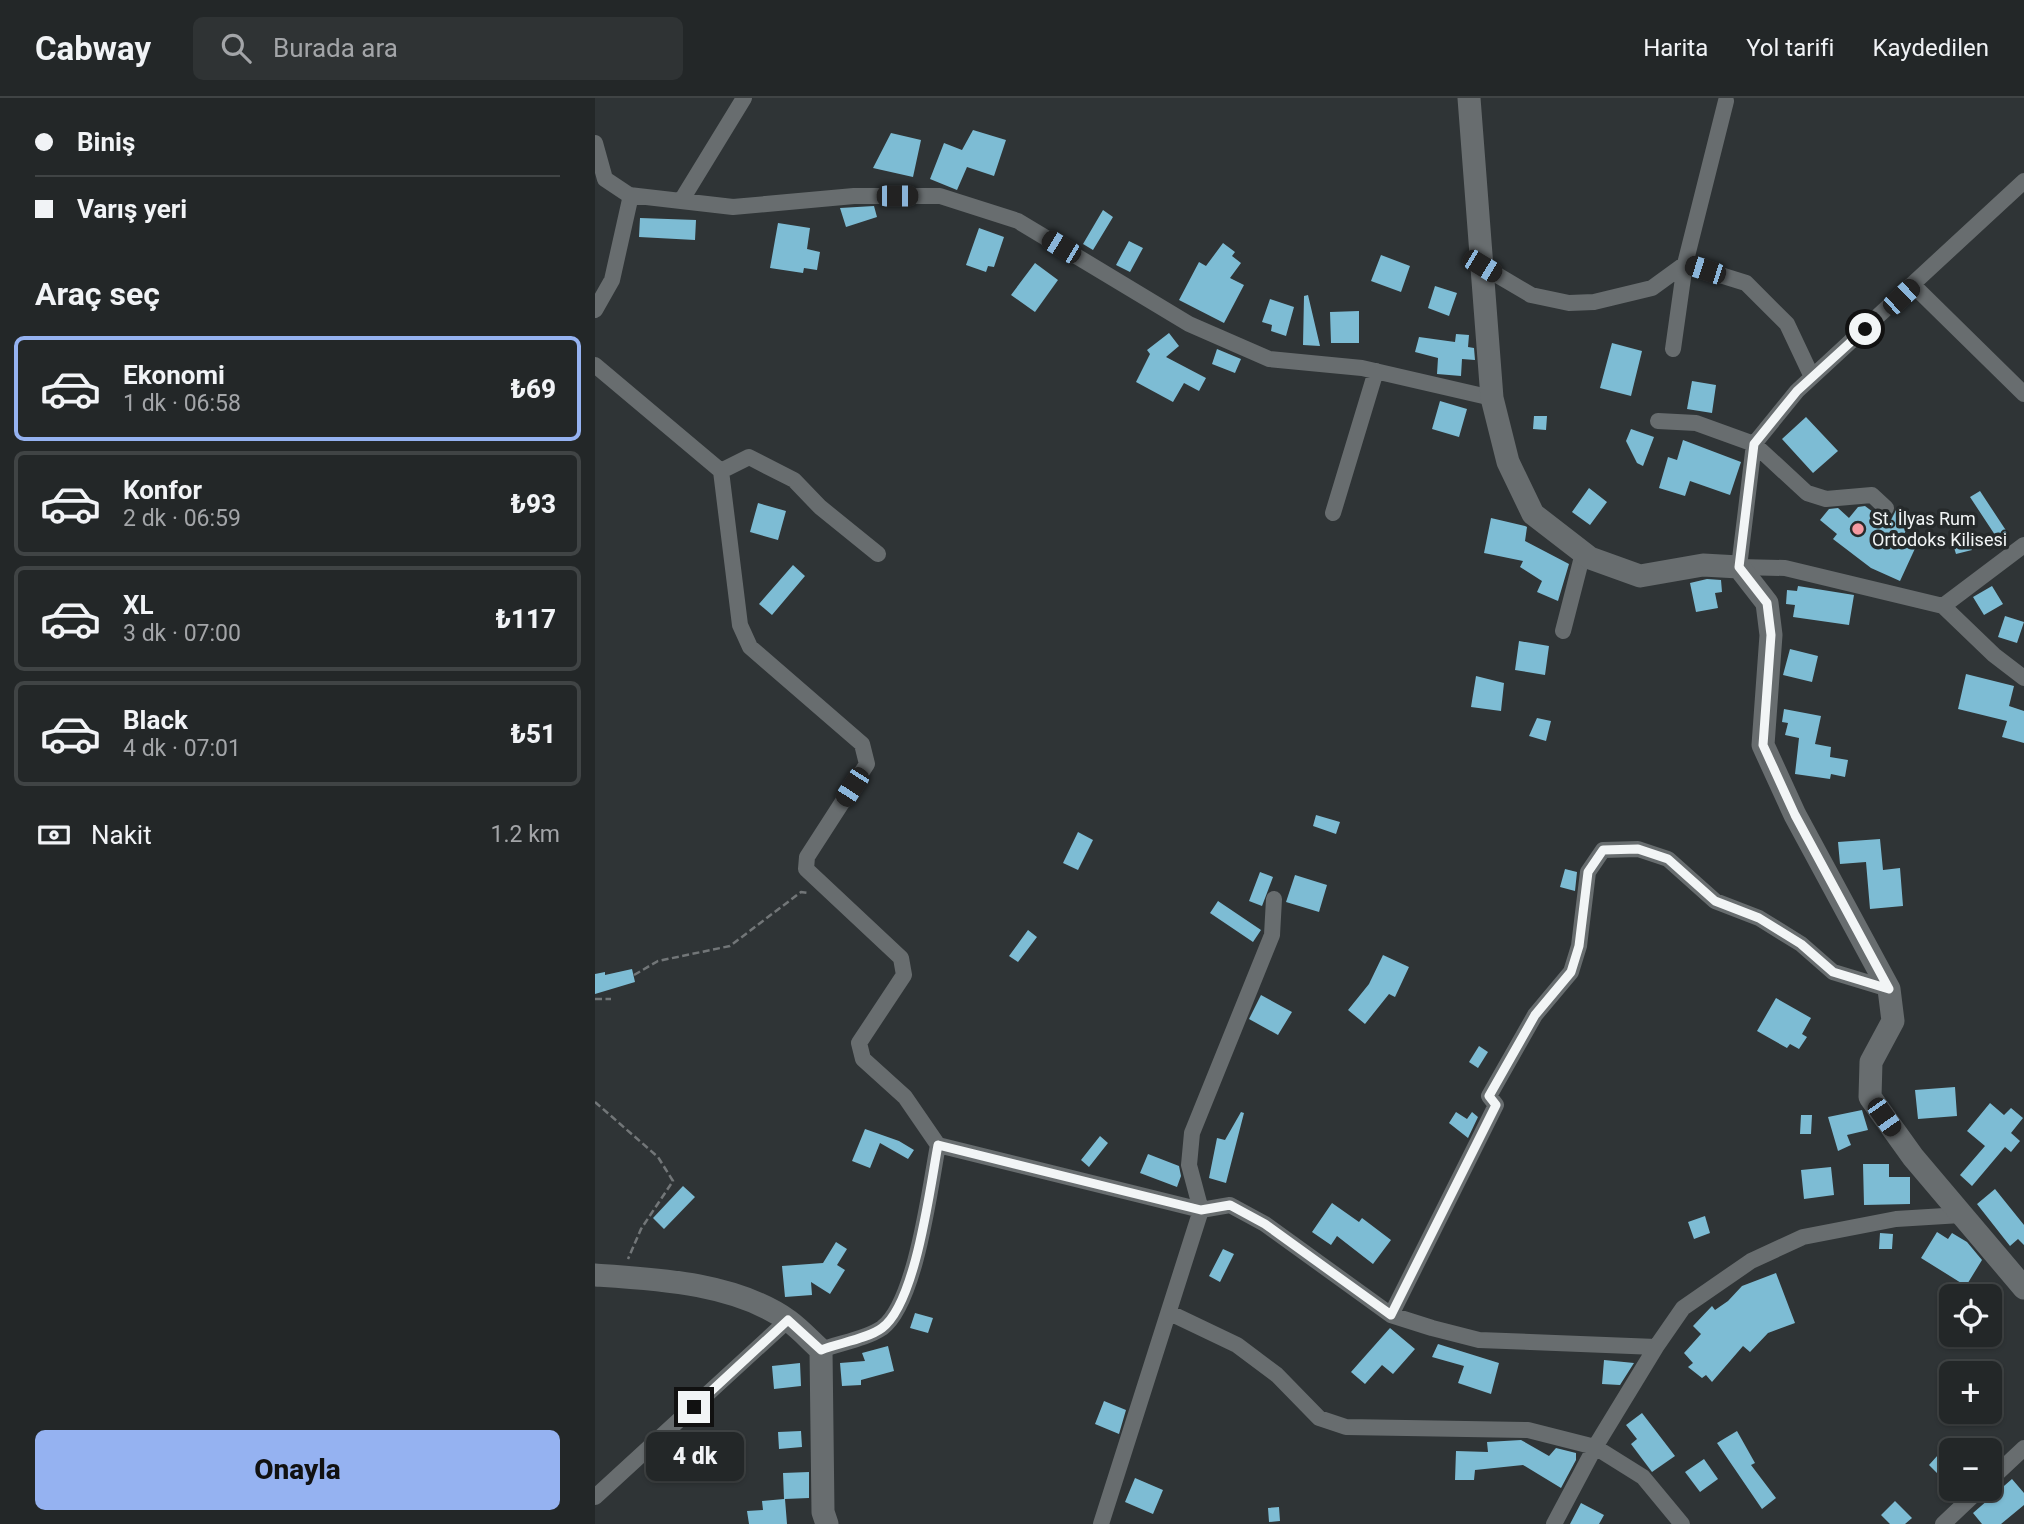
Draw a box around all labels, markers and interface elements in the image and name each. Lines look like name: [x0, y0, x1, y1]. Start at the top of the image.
search box: [193, 17, 683, 80]
text: Cabway: [35, 29, 151, 68]
icon: search: [217, 29, 255, 67]
text: Burada ara: [273, 33, 398, 63]
text: Harita: [1643, 34, 1708, 62]
text: Yol tarifi: [1746, 34, 1834, 62]
text: Kaydedilen: [1872, 34, 1989, 62]
text: Biniş: [77, 127, 135, 157]
car: [877, 186, 919, 207]
text: Varış yeri: [77, 194, 187, 224]
car: [1038, 227, 1085, 267]
car: [1459, 246, 1506, 286]
car: [1682, 254, 1729, 286]
text: Araç seç: [35, 275, 160, 313]
car: [1879, 275, 1924, 319]
route start: [1849, 313, 1881, 345]
icon: car: [39, 357, 102, 420]
text: Ekonomi: [123, 360, 225, 390]
text: ₺69: [510, 374, 556, 404]
text: 1 dk · 06:58: [123, 390, 241, 417]
icon: car: [39, 472, 102, 535]
text: Konfor: [123, 475, 202, 505]
text: ₺93: [510, 489, 556, 519]
text: 2 dk · 06:59: [123, 505, 241, 532]
place label: St. İlyas Rum Ortodoks Kilisesi: [1872, 508, 2007, 550]
marker: St. İlyas Rum Ortodoks Kilisesi: [1850, 521, 1866, 537]
icon: car: [39, 587, 102, 650]
text: XL: [123, 590, 154, 620]
text: ₺117: [495, 604, 556, 634]
text: 3 dk · 07:00: [123, 620, 241, 647]
icon: car: [39, 702, 102, 765]
text: Black: [123, 705, 188, 735]
text: ₺51: [510, 719, 556, 749]
text: 4 dk · 07:01: [123, 735, 241, 762]
car: [832, 764, 873, 810]
icon: cash: [35, 816, 73, 854]
text: Nakit: [91, 820, 152, 850]
text: 1.2 km: [491, 821, 560, 848]
car: [1864, 1094, 1905, 1140]
map controls: [1939, 1284, 2002, 1501]
button: locate: [1939, 1284, 2002, 1347]
button: +: [1939, 1361, 2002, 1424]
route end: [678, 1391, 710, 1423]
button: Onayla: [35, 1430, 560, 1510]
callout: 4 dk: [645, 1432, 743, 1480]
button: −: [1939, 1438, 2002, 1501]
text: 4 dk: [673, 1443, 717, 1470]

